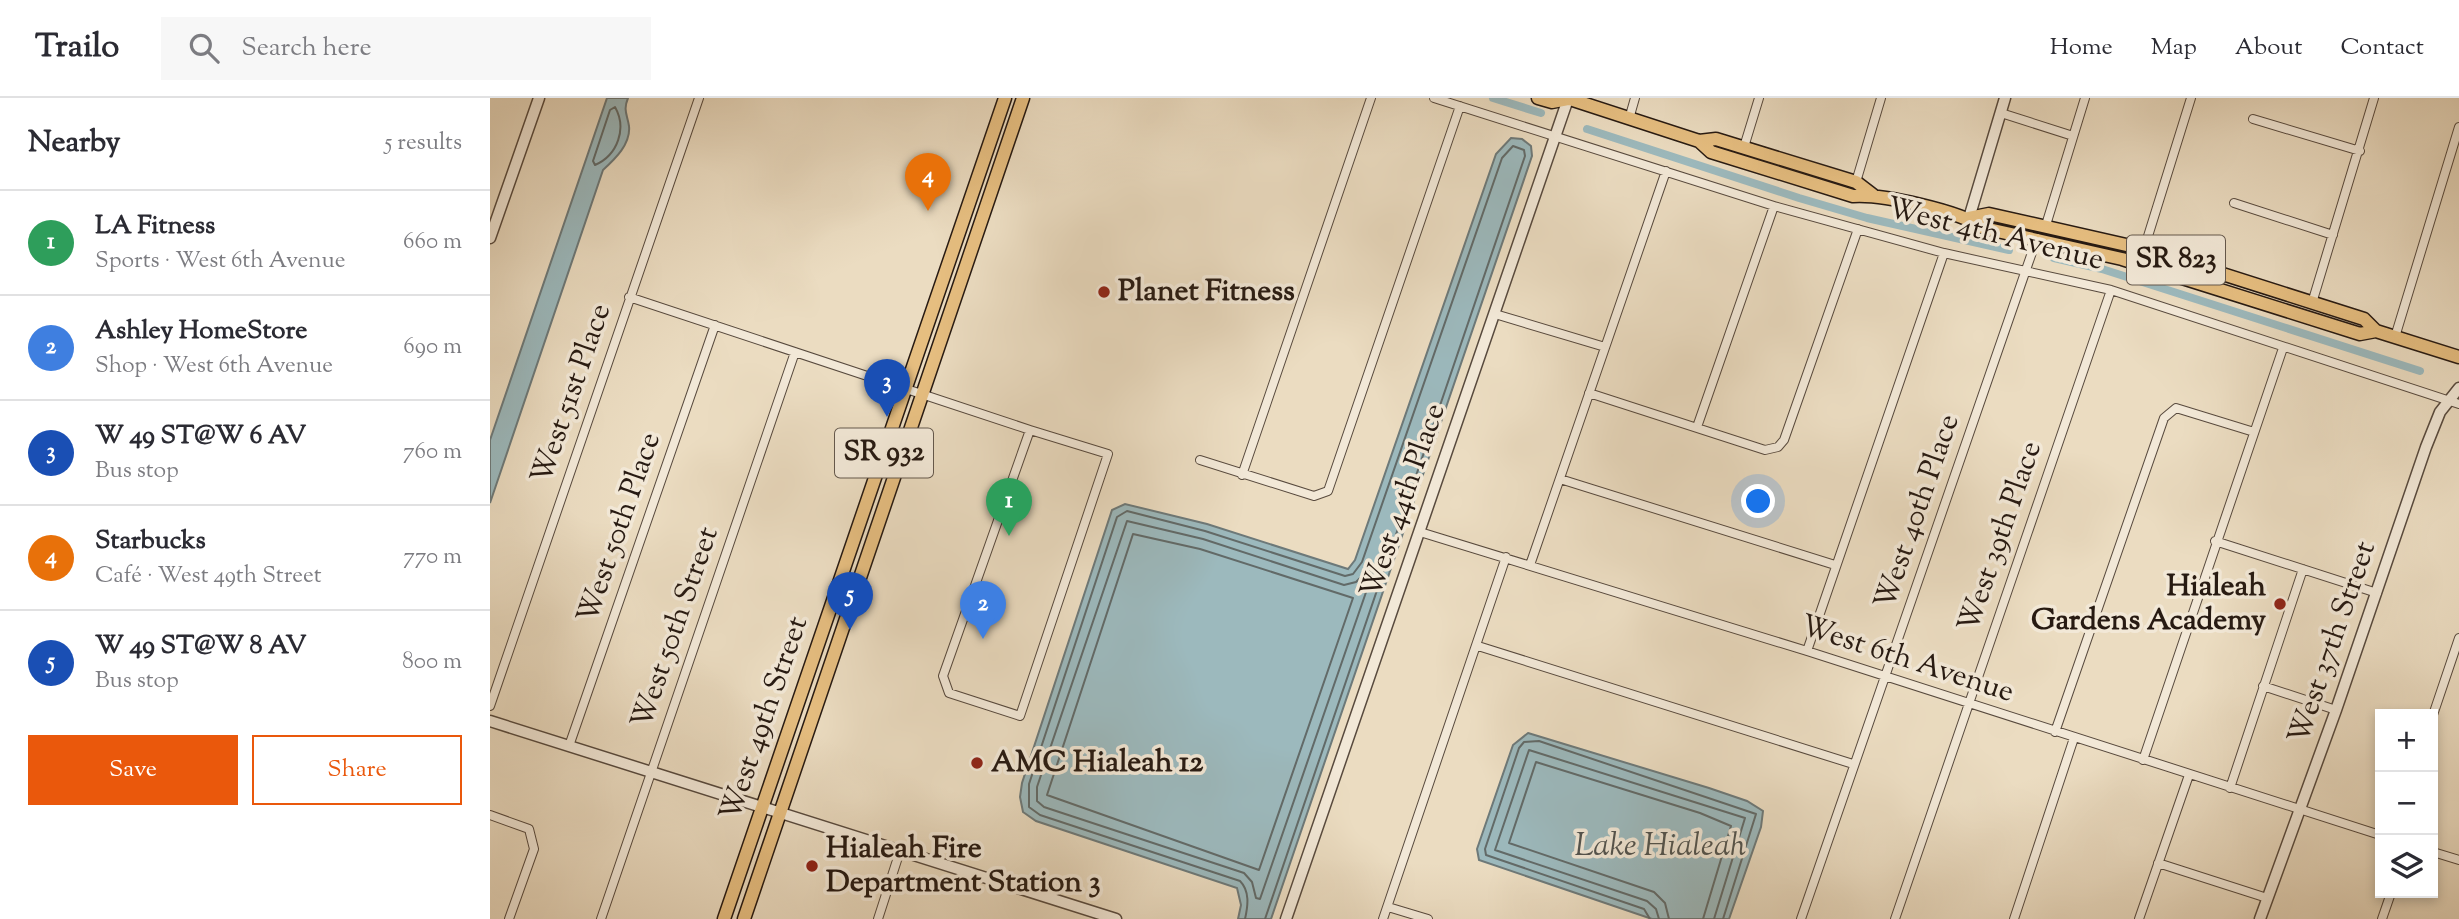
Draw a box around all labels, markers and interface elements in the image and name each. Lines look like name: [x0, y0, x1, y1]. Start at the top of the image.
search box: [161, 17, 651, 80]
text: Trailo: [35, 24, 119, 72]
icon: search: [185, 29, 223, 67]
text: Search here: [241, 30, 372, 67]
text: Home: [2050, 31, 2113, 65]
text: Map: [2151, 31, 2197, 65]
text: About: [2235, 31, 2302, 65]
text: Contact: [2340, 31, 2424, 65]
text: Nearby: [28, 122, 120, 165]
text: 5 results: [385, 127, 462, 160]
pin: 4: [905, 153, 951, 211]
street label: West 4th Avenue: [1882, 187, 2108, 283]
text: LA Fitness: [95, 208, 215, 245]
text: 1: [47, 226, 55, 259]
text: 660 m: [403, 226, 462, 259]
road number: SR 823: [2127, 236, 2225, 284]
text: Sports · West 6th Avenue: [95, 245, 345, 278]
place label: Planet Fitness: [1118, 271, 1295, 314]
marker: Planet Fitness: [1096, 284, 1112, 300]
street label: West 51st Place: [521, 298, 623, 490]
text: Ashley HomeStore: [95, 313, 307, 350]
text: 2: [46, 331, 56, 364]
text: 690 m: [403, 331, 462, 364]
text: Shop · West 6th Avenue: [95, 350, 333, 383]
pin: 3: [864, 359, 910, 417]
street label: West 44th Place: [1351, 398, 1457, 604]
street label: West 40th Place: [1864, 409, 1972, 615]
text: W 49 ST@W 6 AV: [95, 418, 306, 455]
street label: West 50th Place: [567, 427, 673, 629]
road number: SR 932: [835, 428, 933, 478]
text: 3: [46, 436, 56, 469]
text: 760 m: [403, 436, 462, 469]
street label: West 39th Place: [1948, 436, 2054, 638]
text: Bus stop: [95, 455, 179, 488]
pin: 1: [986, 478, 1032, 536]
your location: [1741, 484, 1775, 518]
street label: West 50th Street: [621, 521, 731, 735]
text: Starbucks: [95, 523, 206, 560]
street label: West 37th Street: [2278, 536, 2388, 750]
text: 4: [45, 541, 57, 574]
text: 770 m: [403, 541, 462, 574]
text: Café · West 49th Street: [95, 560, 322, 593]
place label: Hialeah Gardens Academy: [2031, 566, 2266, 643]
pin: 5: [827, 572, 873, 630]
pin: 2: [960, 581, 1006, 639]
marker: Hialeah Gardens Academy: [2272, 596, 2288, 612]
street label: West 6th Avenue: [1795, 605, 2019, 715]
street label: West 49th Street: [710, 611, 820, 827]
text: W 49 ST@W 8 AV: [95, 628, 306, 665]
text: 5: [47, 646, 55, 679]
text: 800 m: [402, 646, 462, 679]
text: Bus stop: [95, 665, 179, 698]
map controls: [2375, 709, 2438, 898]
button: +: [2375, 709, 2438, 772]
button: Save: [28, 735, 238, 805]
button: Share: [252, 735, 462, 805]
place label: AMC Hialeah 12: [991, 742, 1203, 785]
marker: AMC Hialeah 12: [969, 755, 985, 771]
button: −: [2375, 772, 2438, 835]
water label: Lake Hialeah: [1574, 824, 1746, 870]
place label: Hialeah Fire Department Station 3: [826, 828, 1101, 905]
button: layers: [2375, 835, 2438, 898]
marker: Hialeah Fire Department Station 3: [804, 858, 820, 874]

